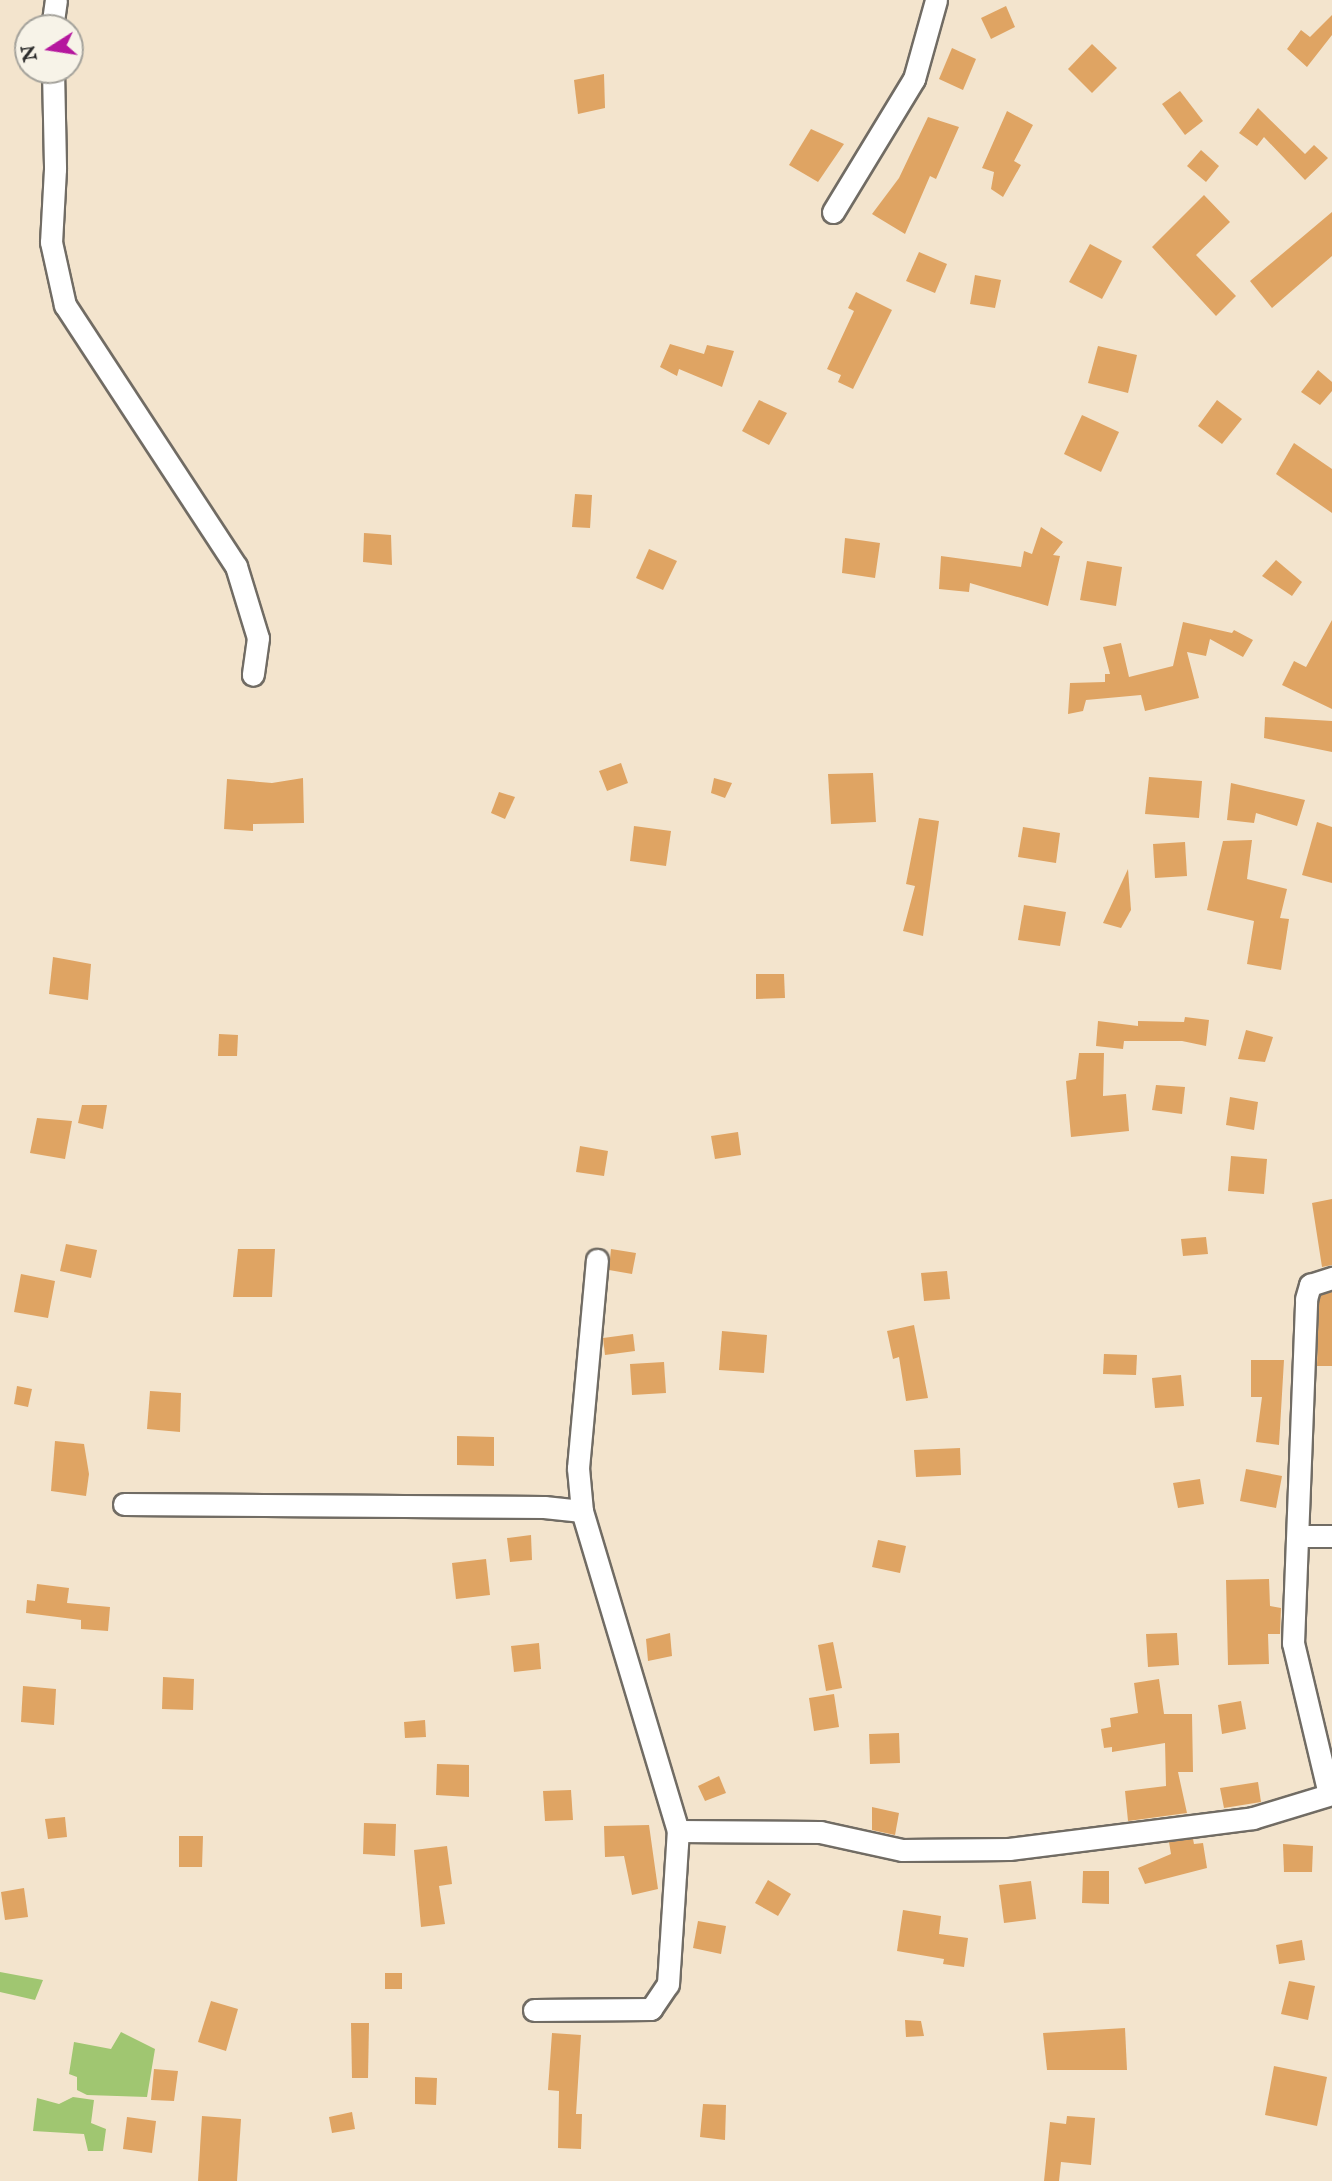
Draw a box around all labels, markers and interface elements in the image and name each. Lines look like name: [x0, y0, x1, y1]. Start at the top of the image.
north arrow: [14, 14, 84, 84]
text: N: [17, 42, 44, 63]

